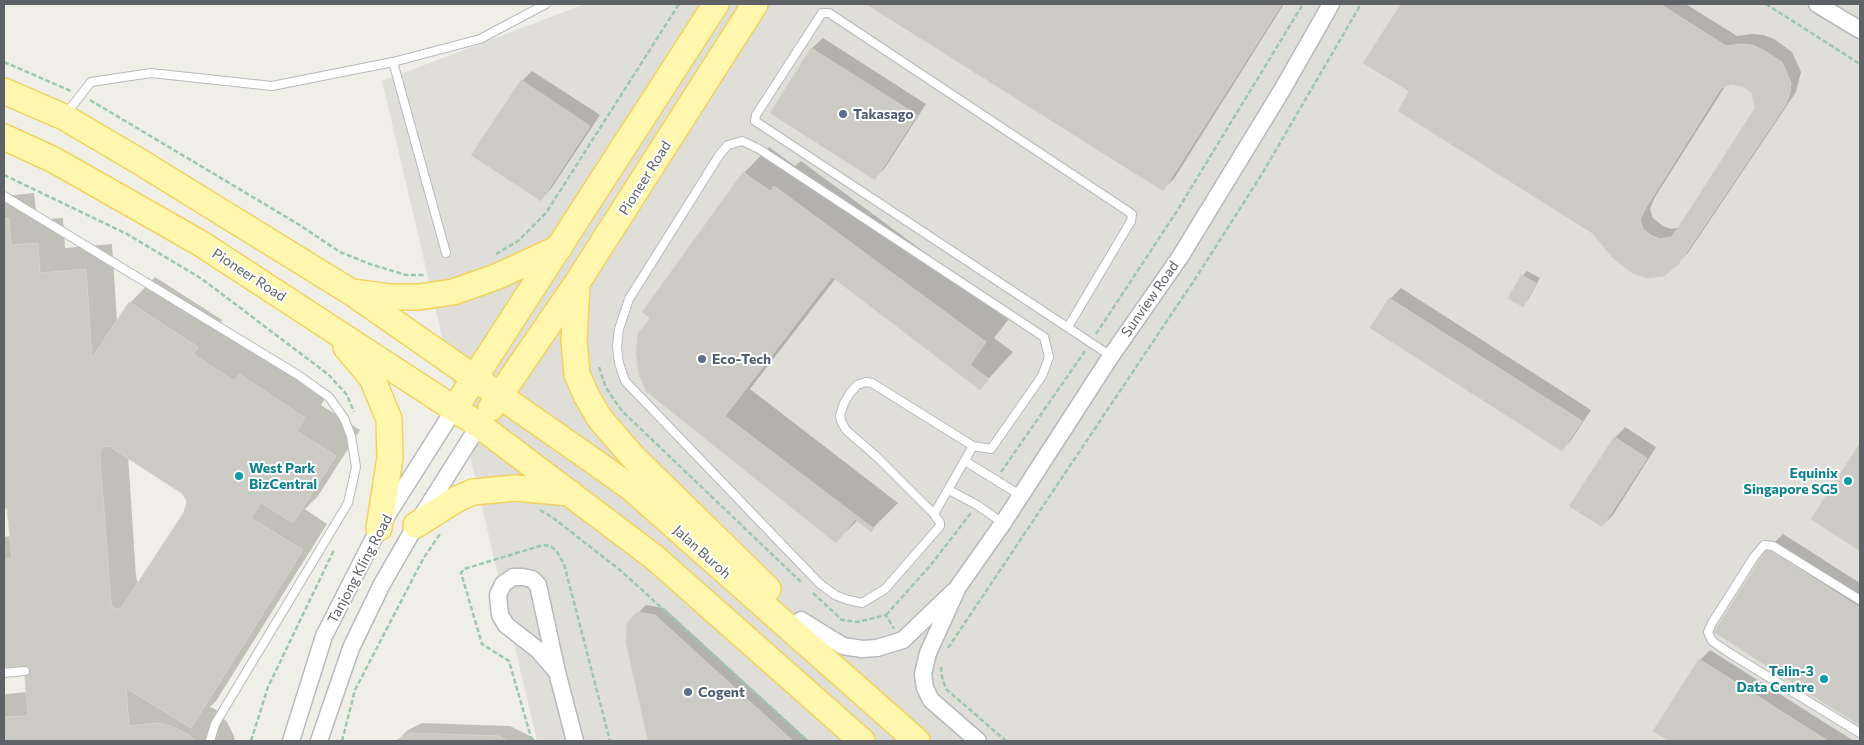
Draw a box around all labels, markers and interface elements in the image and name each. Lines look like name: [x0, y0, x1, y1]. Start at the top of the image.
place label: Takasago: [853, 106, 914, 122]
marker: Takasago: [837, 108, 849, 120]
street label: Pioneer Road: [615, 138, 675, 218]
street label: Pioneer Road: [209, 245, 289, 305]
street label: Sunview Road: [1118, 258, 1182, 340]
place label: Eco-Tech: [712, 351, 771, 367]
marker: Eco-Tech: [696, 353, 708, 365]
place label: West Park BizCentral: [249, 460, 317, 492]
place label: Equinix Singapore SG5: [1744, 465, 1838, 498]
marker: West Park BizCentral: [233, 470, 245, 482]
marker: Equinix Singapore SG5: [1842, 475, 1854, 487]
street label: Tanjong Kling Road: [324, 512, 396, 626]
street label: Jalan Buroh: [670, 522, 734, 582]
place label: Telin-3 Data Centre: [1736, 663, 1814, 696]
marker: Telin-3 Data Centre: [1818, 673, 1830, 685]
place label: Cogent: [698, 684, 745, 700]
marker: Cogent: [682, 686, 694, 698]

